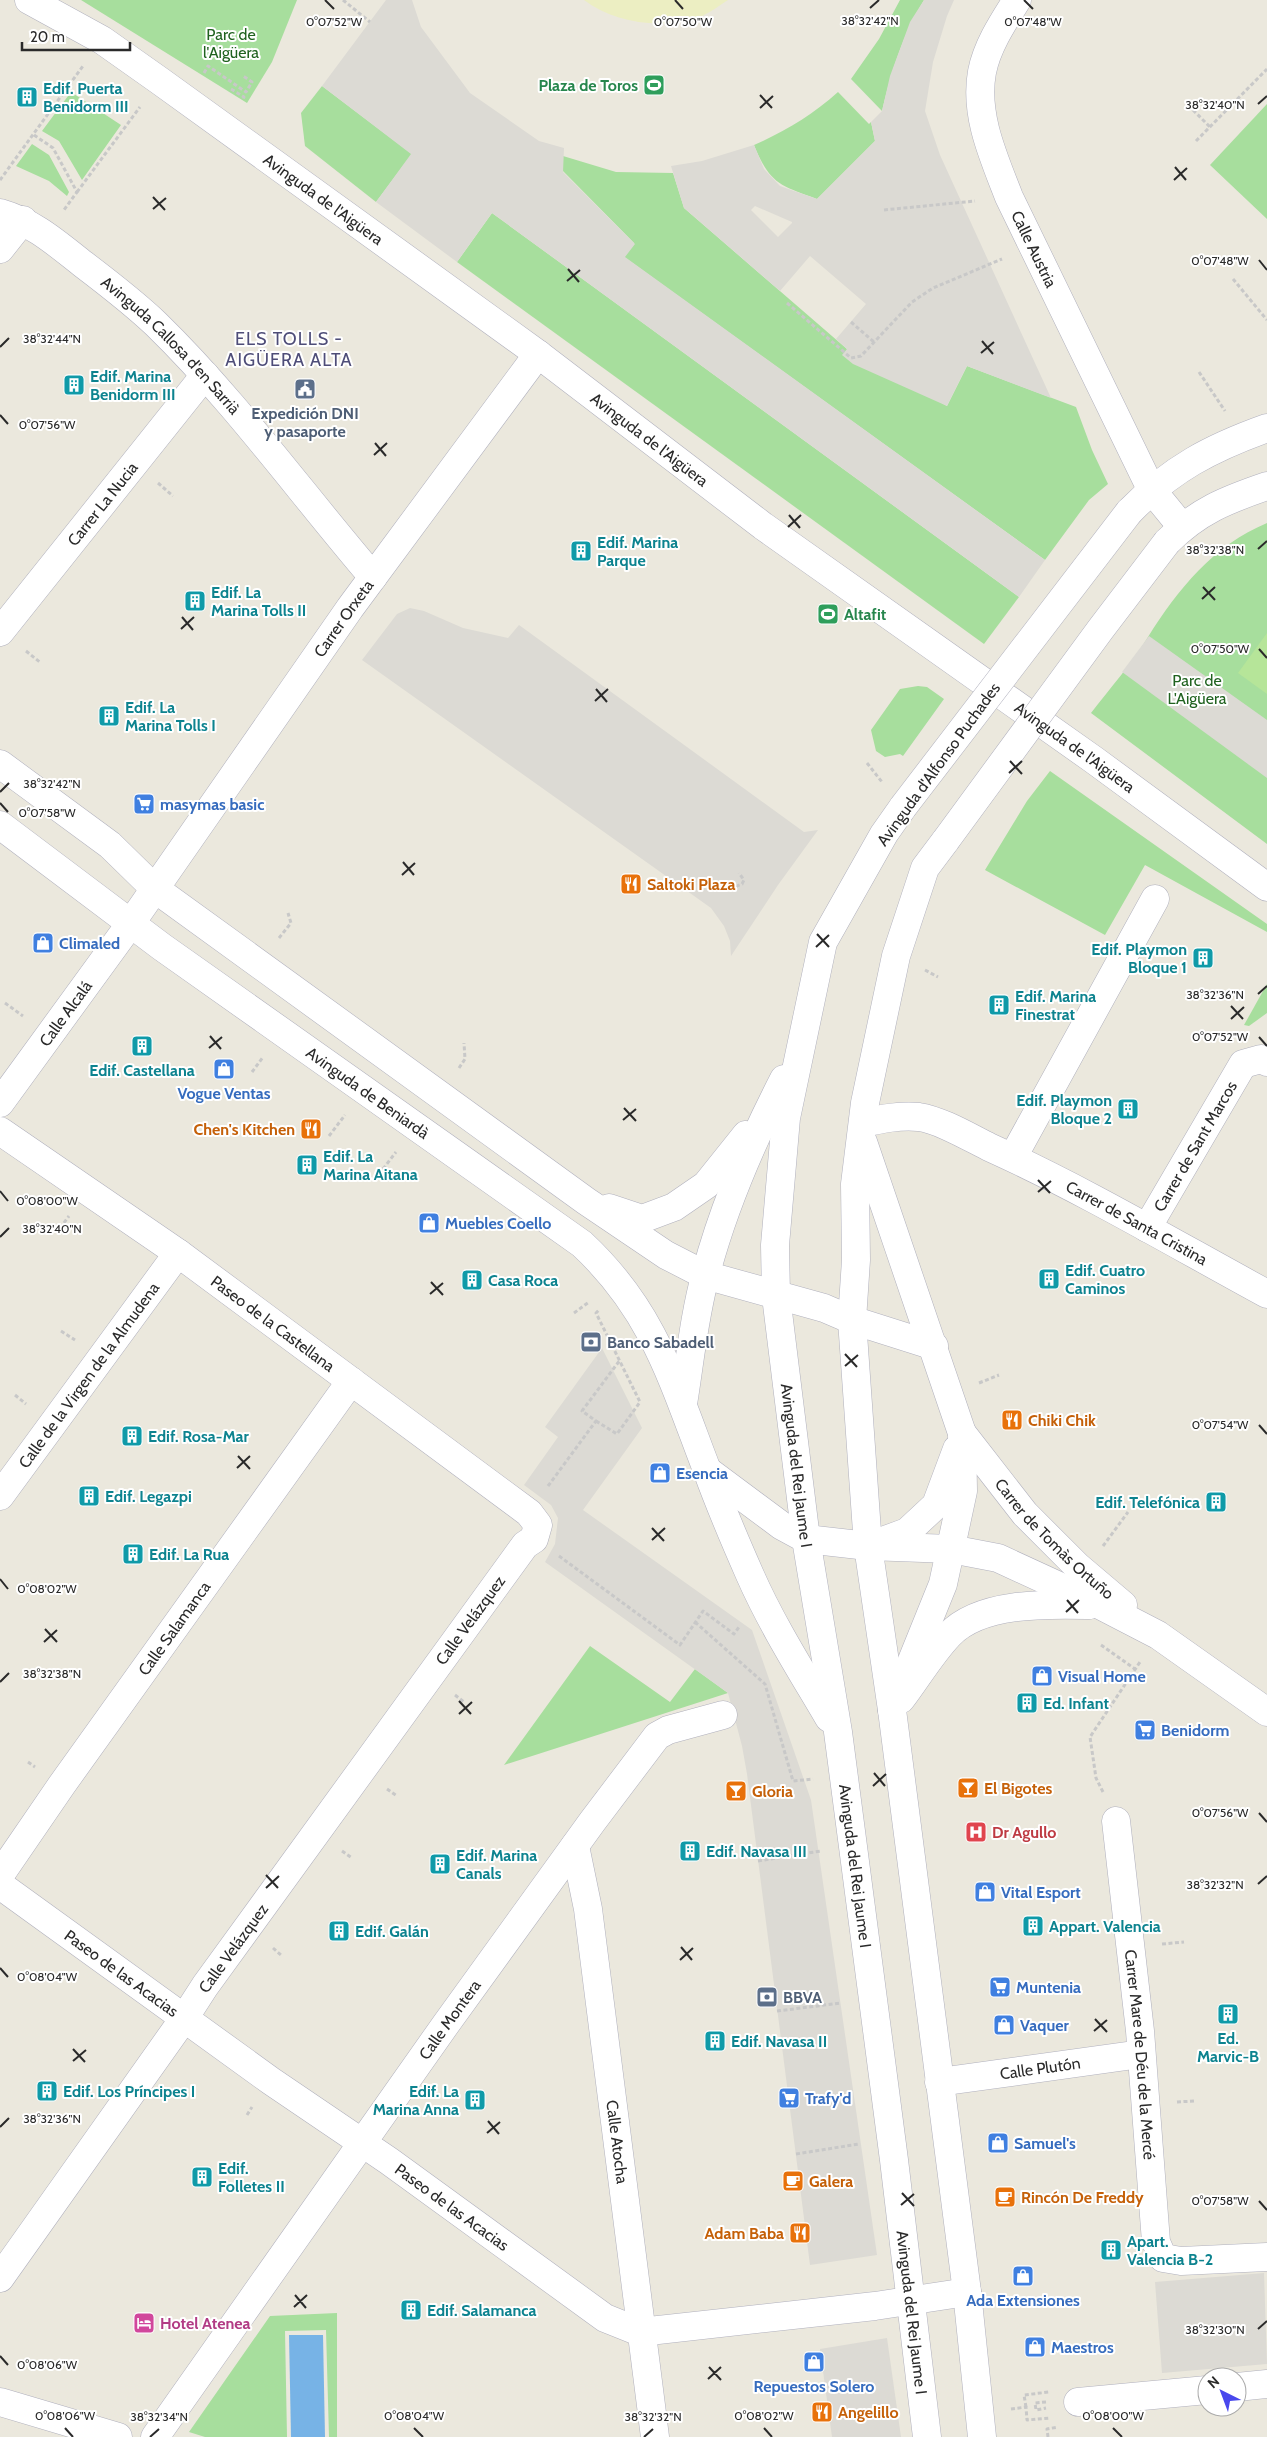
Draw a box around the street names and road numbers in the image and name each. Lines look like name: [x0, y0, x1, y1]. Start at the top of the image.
street label: Avinguda de l'Aigüera: [260, 150, 387, 249]
street label: Calle Austria: [1007, 208, 1061, 291]
street label: Avinguda Callosa d'en Sarrià: [97, 273, 244, 418]
street label: Avinguda de l'Aigüera: [587, 389, 712, 491]
street label: Carrer La Nucia: [64, 458, 142, 550]
street label: Carrer Orxeta: [310, 576, 378, 661]
street label: Avinguda d'Alfonso Puchades: [873, 679, 1004, 850]
street label: Avinguda de l'Aigüera: [1011, 698, 1139, 797]
street label: Calle Alcalá: [35, 977, 96, 1050]
street label: Avinguda de Beniardà: [303, 1043, 433, 1143]
street label: Carrer de Sant Marcos: [1150, 1077, 1241, 1215]
street label: Carrer de Santa Cristina: [1063, 1177, 1211, 1269]
street label: Paseo de la Castellana: [207, 1272, 339, 1376]
street label: Calle de la Virgen de la Almudena: [15, 1278, 164, 1472]
street label: Avinguda del Rei Jaume I: [777, 1382, 816, 1549]
street label: Carrer de Tomàs Ortuño: [991, 1475, 1118, 1603]
street label: Calle Velázquez: [432, 1572, 509, 1669]
street label: Calle Salamanca: [134, 1578, 215, 1679]
street label: Avinguda del Rei Jaume I: [835, 1783, 875, 1949]
street label: Calle Velázquez: [195, 1900, 272, 1997]
street label: Paseo de las Acacias: [61, 1926, 182, 2021]
street label: Carrer Mare de Déu de la Mercé: [1121, 1949, 1159, 2161]
street label: Calle Montera: [415, 1976, 485, 2063]
street label: Calle Plutón: [999, 2054, 1082, 2083]
street label: Calle Atocha: [602, 2099, 632, 2185]
street label: Paseo de las Acacias: [391, 2160, 513, 2255]
street label: Avinguda del Rei Jaume I: [892, 2229, 931, 2396]

